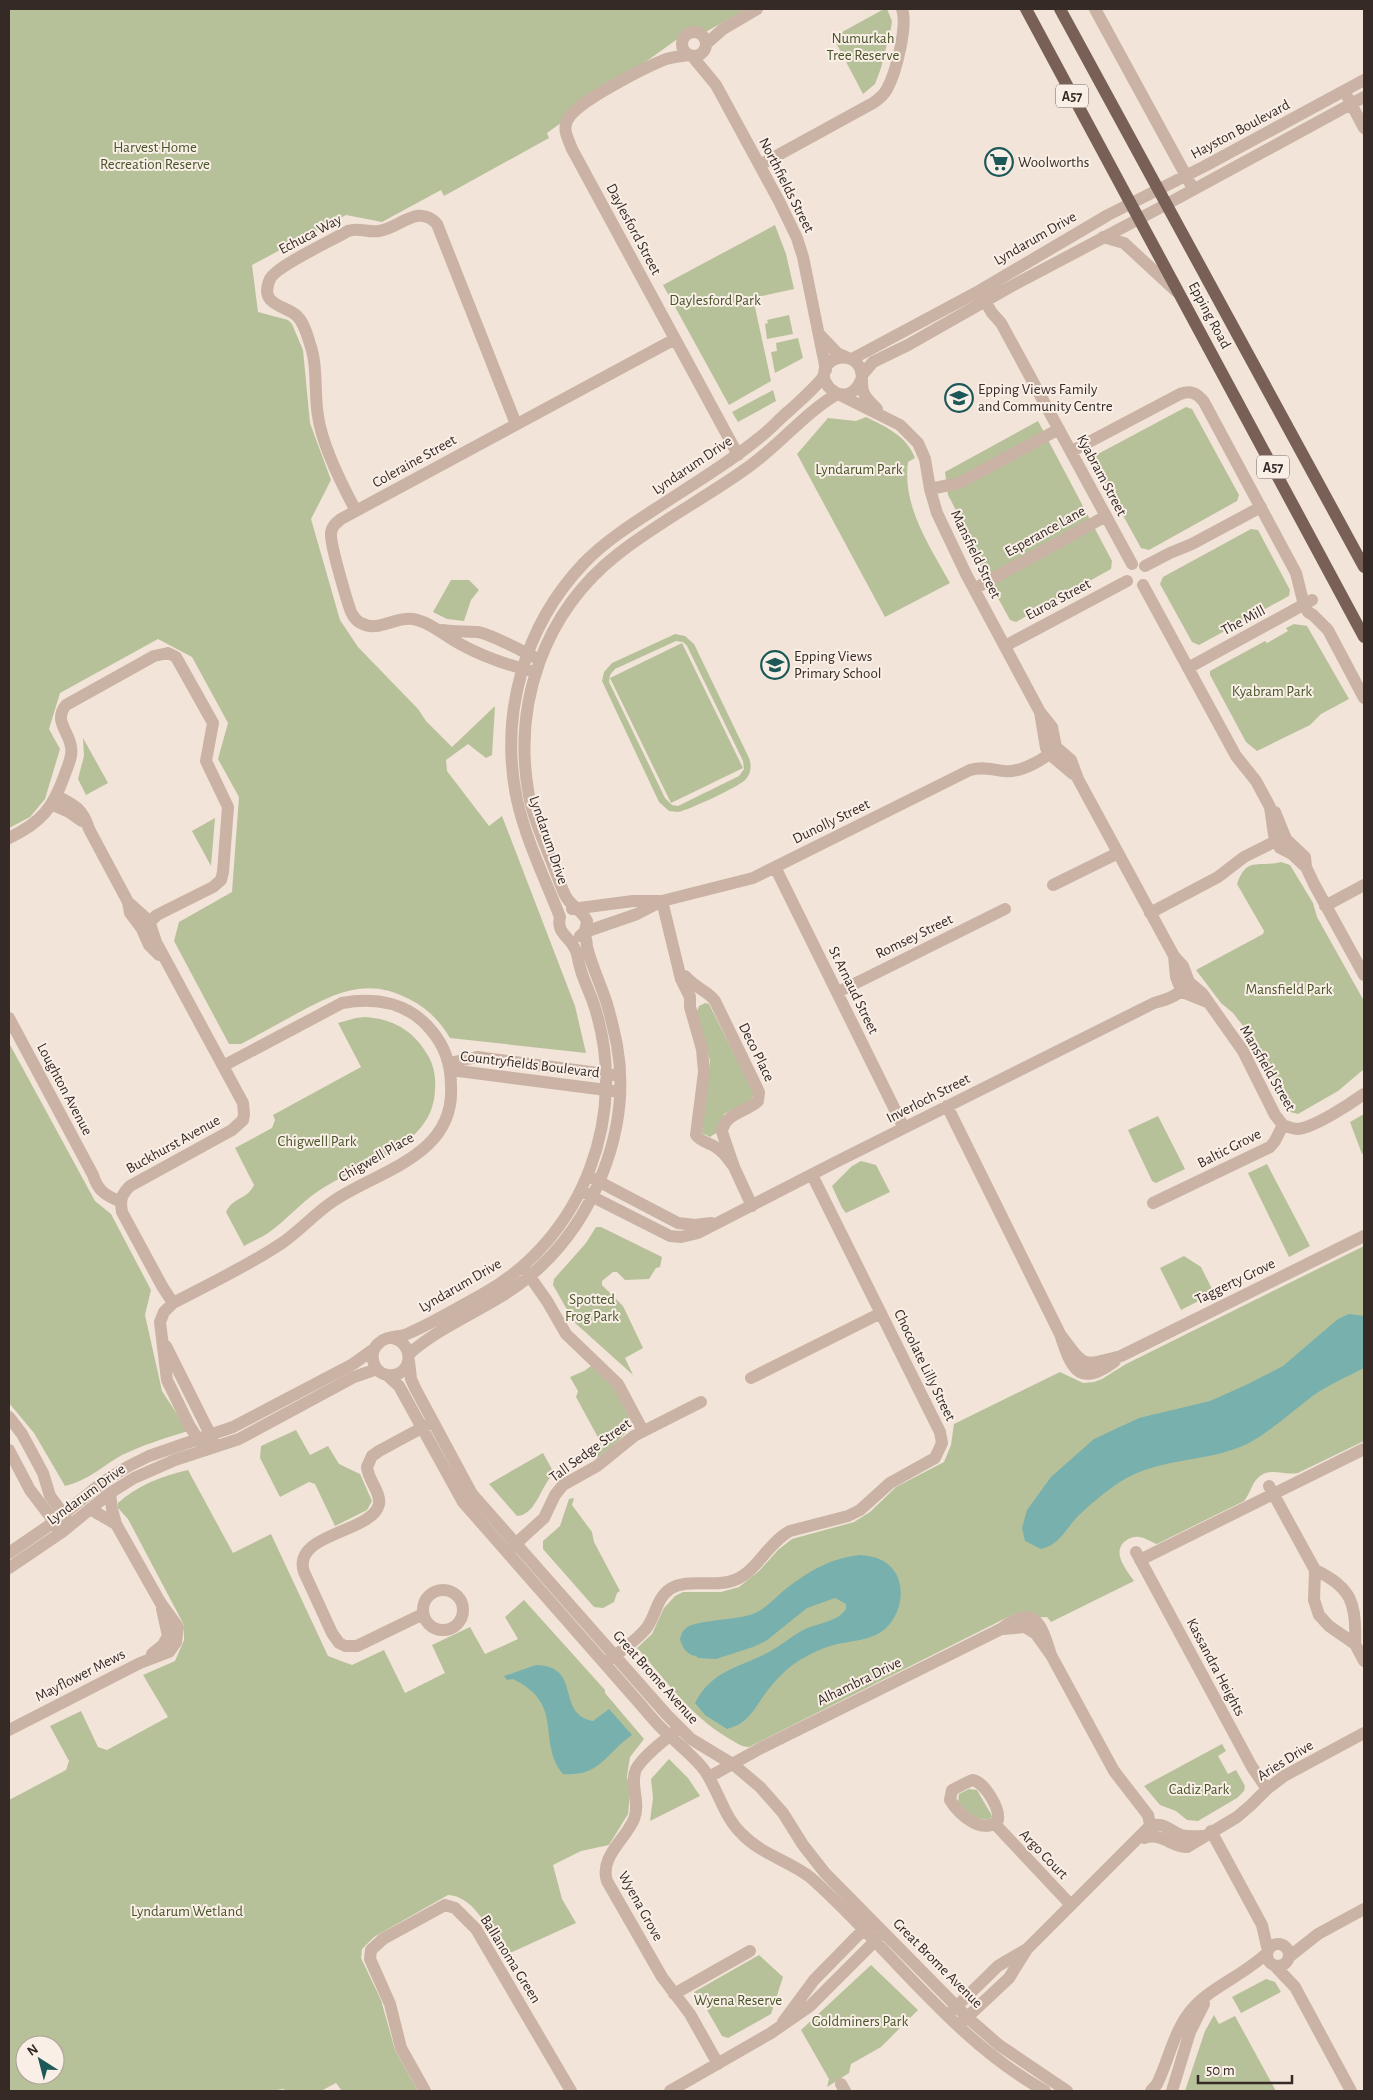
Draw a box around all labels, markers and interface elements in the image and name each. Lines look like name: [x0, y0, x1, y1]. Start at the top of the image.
park label: Numurkah Tree Reserve: [827, 31, 899, 63]
road number: A57: [1056, 84, 1088, 108]
street label: Hayston Boulevard: [1188, 97, 1292, 162]
street label: Northfields Street: [756, 135, 817, 235]
park label: Harvest Home Recreation Reserve: [100, 140, 210, 172]
supermarket icon: Woolworths: [984, 147, 1014, 177]
place label: Woolworths: [1018, 155, 1089, 170]
street label: Daylesford Street: [603, 181, 664, 277]
street label: Lyndarum Drive: [991, 209, 1079, 268]
street label: Echuca Way: [276, 211, 345, 257]
street label: Epping Road: [1186, 279, 1234, 351]
park label: Daylesford Park: [669, 293, 761, 308]
place label: Epping Views Family and Community Centre: [978, 382, 1113, 414]
school or university icon: Epping Views Family and Community Centre: [944, 383, 974, 413]
street label: Coleraine Street: [370, 432, 459, 491]
street label: Kyabram Street: [1074, 432, 1129, 519]
street label: Lyndarum Drive: [650, 433, 735, 498]
road number: A57: [1257, 456, 1289, 478]
park label: Lyndarum Park: [815, 462, 903, 477]
street label: Esperance Lane: [1003, 503, 1088, 560]
street label: Mansfield Street: [948, 508, 1003, 601]
street label: Euroa Street: [1023, 576, 1093, 623]
street label: The Mill: [1219, 603, 1268, 638]
place label: Epping Views Primary School: [794, 649, 882, 681]
school or university icon: Epping Views Primary School: [760, 650, 790, 680]
park label: Kyabram Park: [1232, 684, 1312, 699]
street label: Lyndarum Drive: [526, 794, 571, 886]
street label: Dunolly Street: [790, 796, 872, 847]
street label: Romsey Street: [873, 911, 955, 962]
street label: St Arnaud Street: [826, 944, 881, 1037]
park label: Mansfield Park: [1246, 982, 1333, 997]
street label: Deco Place: [736, 1020, 777, 1084]
street label: Mansfield Street: [1237, 1023, 1298, 1114]
street label: Loughton Avenue: [34, 1041, 95, 1138]
street label: Countryfields Boulevard: [460, 1049, 601, 1081]
street label: Inverloch Street: [884, 1071, 973, 1126]
street label: Buckhurst Avenue: [124, 1112, 223, 1176]
street label: Baltic Grove: [1195, 1126, 1263, 1171]
street label: Chigwell Place: [336, 1130, 417, 1185]
park label: Chigwell Park: [277, 1134, 357, 1149]
street label: Lyndarum Drive: [416, 1256, 504, 1315]
street label: Taggerty Grove: [1193, 1256, 1278, 1307]
park label: Spotted Frog Park: [565, 1292, 619, 1324]
street label: Chocolate Lilly Street: [891, 1307, 958, 1424]
street label: Tall Sedge Street: [547, 1416, 634, 1485]
street label: Lyndarum Drive: [44, 1461, 128, 1528]
street label: Kassandra Heights: [1183, 1616, 1248, 1719]
street label: Great Brome Avenue: [610, 1628, 701, 1727]
street label: Mayflower Mews: [33, 1646, 128, 1705]
street label: Alhambra Drive: [815, 1655, 904, 1708]
street label: Aries Drive: [1255, 1737, 1316, 1784]
park label: Cadiz Park: [1169, 1782, 1229, 1797]
street label: Argo Court: [1017, 1827, 1071, 1882]
street label: Wyena Grove: [615, 1869, 666, 1944]
park label: Lyndarum Wetland: [131, 1904, 243, 1919]
street label: Ballanoma Green: [478, 1913, 544, 2006]
street label: Great Brome Avenue: [890, 1916, 985, 2011]
park label: Wyena Reserve: [694, 1993, 782, 2008]
park label: Goldminers Park: [812, 2014, 908, 2029]
north arrow: [15, 2035, 65, 2085]
text: N: [25, 2042, 41, 2059]
scale bar: [1198, 2052, 1292, 2084]
text: 50 m: [1206, 2063, 1235, 2078]

